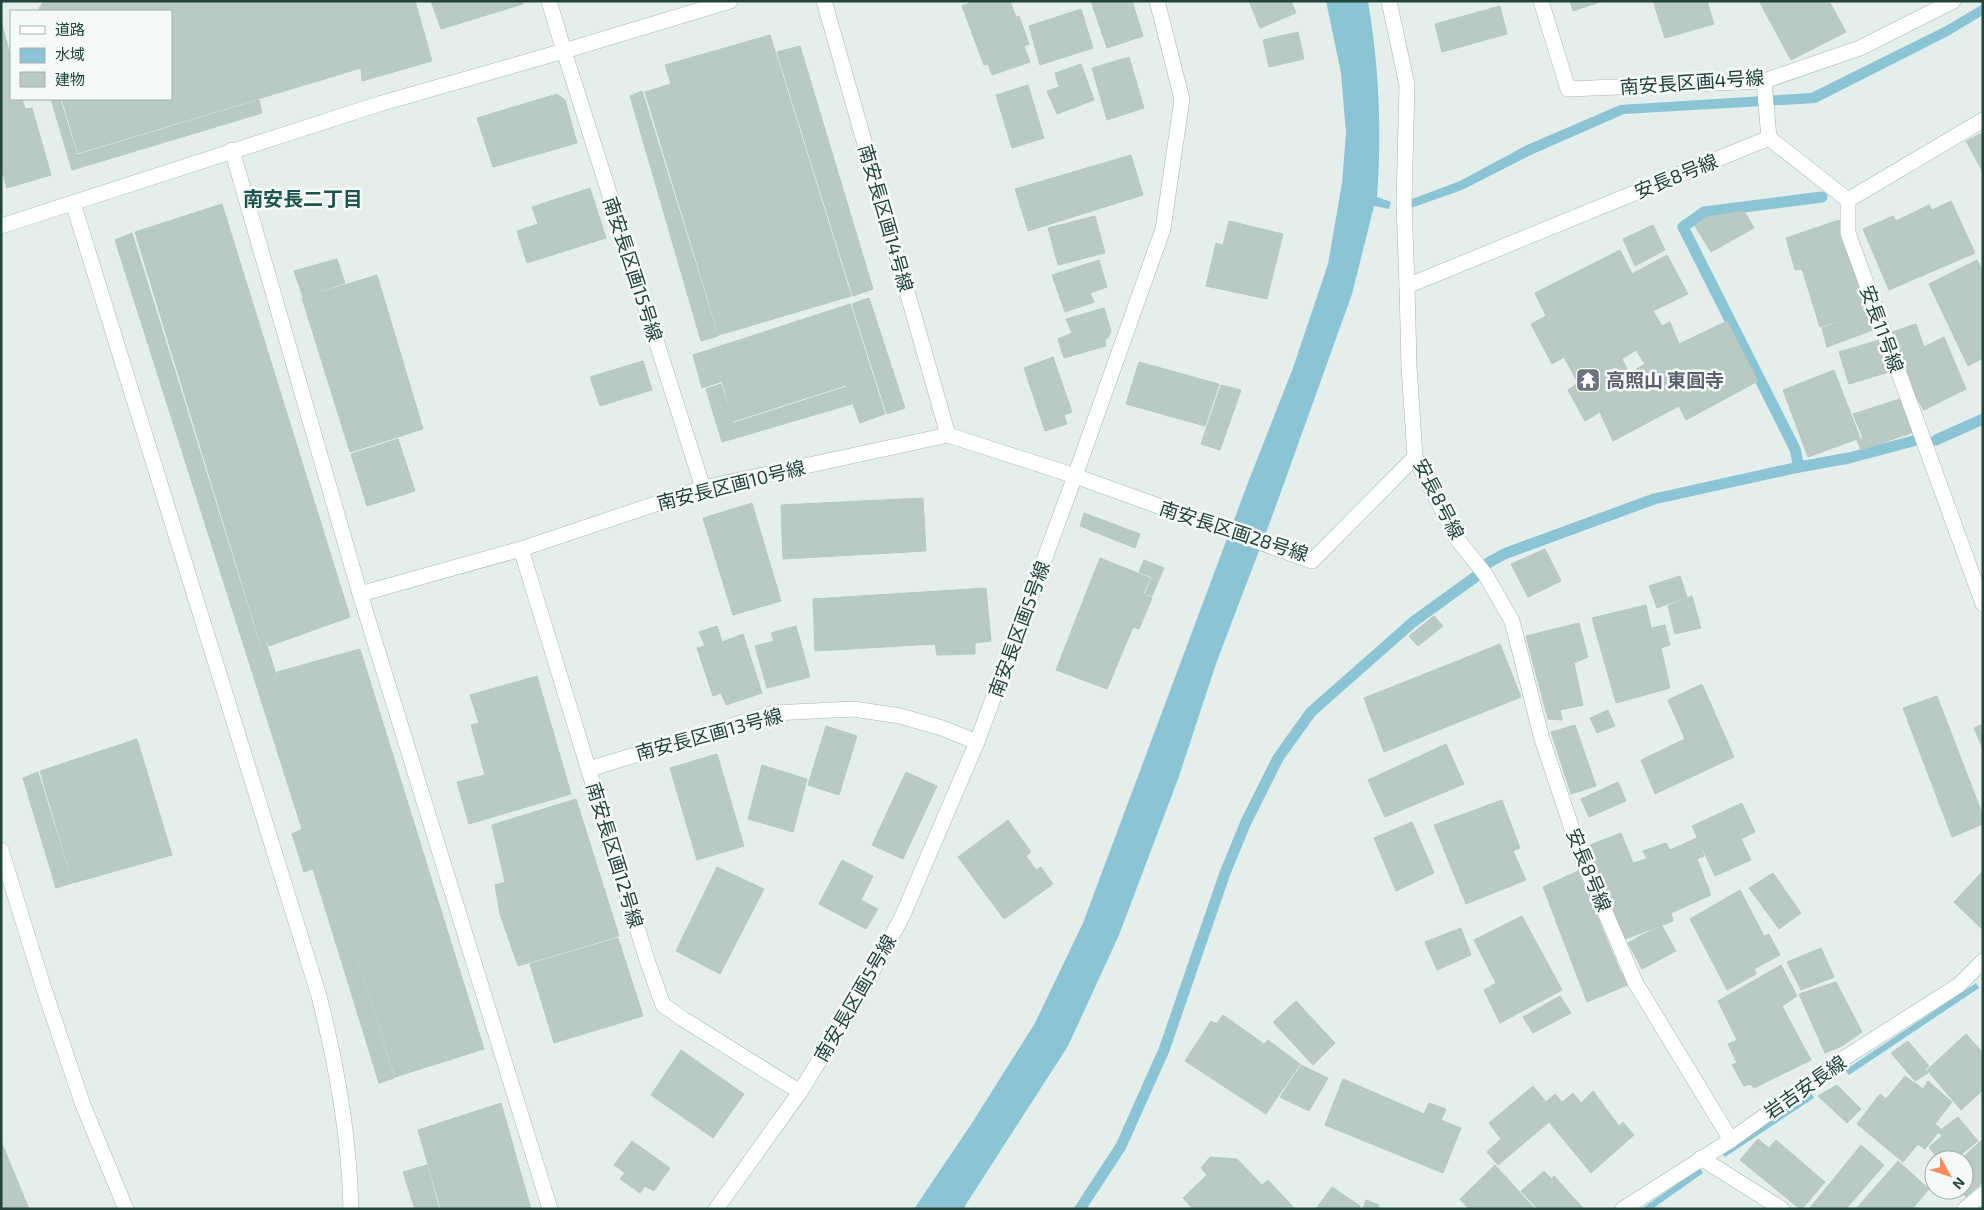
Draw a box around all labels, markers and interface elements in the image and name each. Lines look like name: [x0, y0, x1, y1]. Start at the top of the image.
legend: [10, 10, 172, 100]
text: 道路: [55, 20, 85, 38]
text: 水域: [55, 45, 85, 63]
street label: 南安長区画4号線: [1619, 65, 1765, 98]
text: 建物: [55, 70, 85, 88]
street label: 南安長区画14号線: [854, 142, 919, 294]
street label: 安長8号線: [1631, 148, 1721, 203]
district label: 南安長二丁目: [243, 186, 363, 210]
street label: 南安長区画15号線: [599, 194, 668, 344]
street label: 安長11号線: [1856, 282, 1909, 376]
temple icon: 高照山 東圓寺: [1575, 367, 1601, 393]
place label: 高照山 東圓寺: [1606, 368, 1724, 391]
street label: 南安長区画10号線: [654, 455, 807, 514]
street label: 安長8号線: [1409, 455, 1470, 543]
street label: 南安長区画28号線: [1157, 496, 1312, 565]
street label: 南安長区画5号線: [983, 558, 1054, 700]
street label: 南安長区画13号線: [633, 703, 785, 764]
street label: 南安長区画12号線: [582, 779, 649, 931]
street label: 安長8号線: [1562, 825, 1617, 915]
street label: 南安長区画5号線: [809, 930, 900, 1066]
street label: 岩吉安長線: [1759, 1050, 1850, 1123]
north arrow: [1924, 1150, 1974, 1200]
text: N: [1950, 1174, 1969, 1193]

